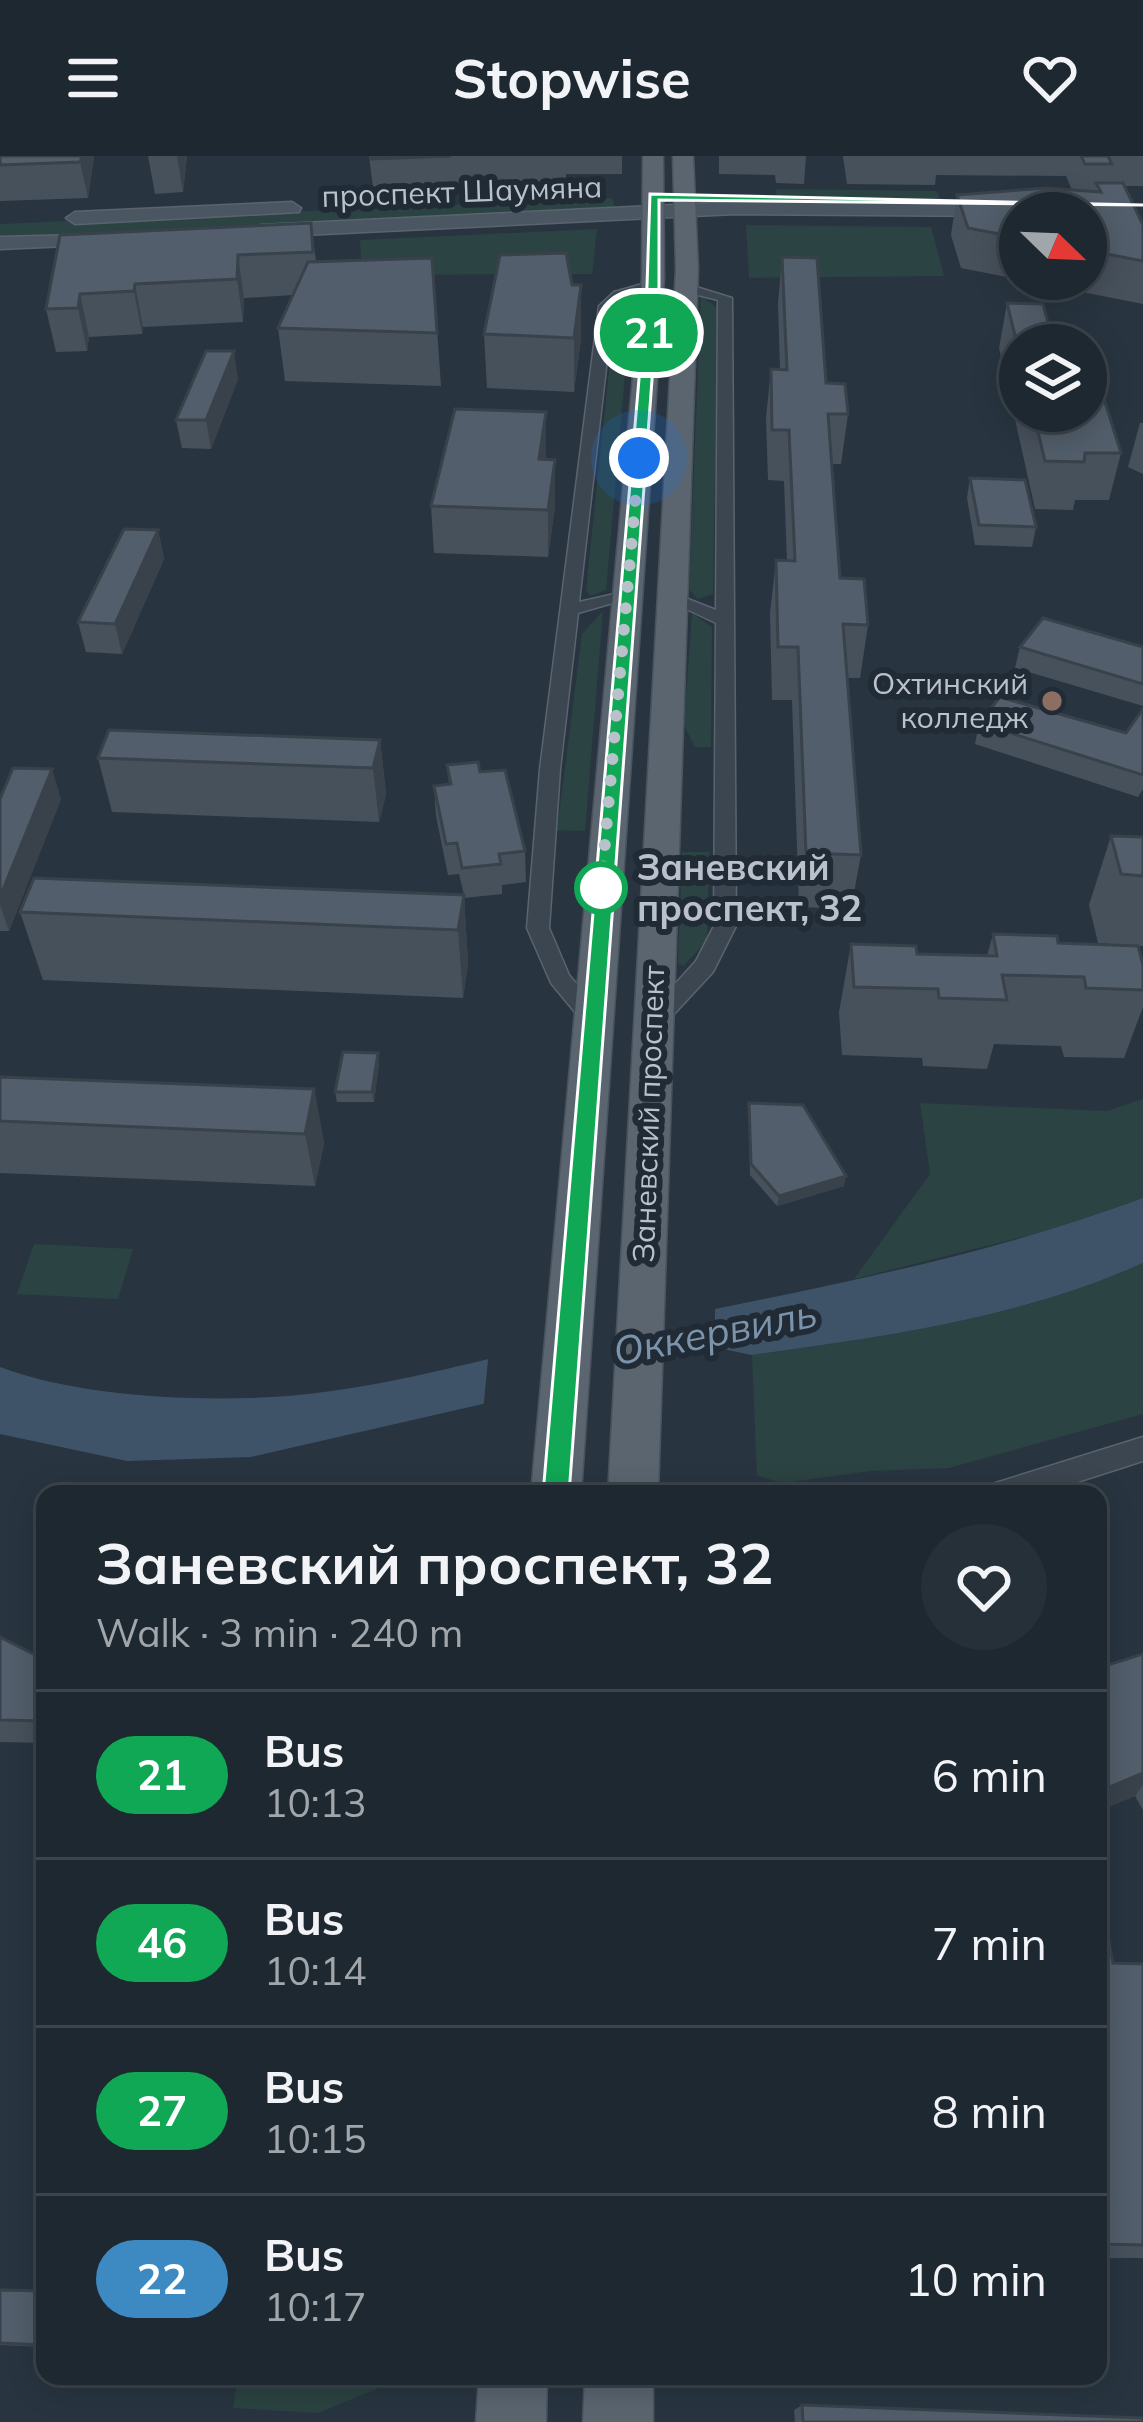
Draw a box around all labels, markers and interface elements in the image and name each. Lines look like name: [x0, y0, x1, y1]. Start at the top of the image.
text: Stopwise: [452, 44, 691, 112]
icon: menu: [60, 45, 126, 111]
icon: heart: [1017, 45, 1083, 111]
street label: проспект Шаумяна: [321, 167, 603, 215]
north arrow: [999, 192, 1107, 300]
map controls: [999, 192, 1107, 432]
line badge: 21: [595, 294, 703, 372]
text: 21: [624, 306, 674, 359]
button: layers: [999, 324, 1107, 432]
your location: [609, 428, 669, 488]
place label: Охтинский колледж: [872, 664, 1029, 736]
marker: Охтинский колледж: [1039, 688, 1065, 714]
place label: Заневский проспект, 32: [637, 844, 862, 930]
marker: Заневский проспект, 32: [576, 863, 626, 913]
street label: Заневский проспект: [624, 965, 672, 1263]
water label: Оккервиль: [609, 1288, 821, 1375]
button: heart: [921, 1524, 1047, 1650]
text: Заневский проспект, 32: [96, 1527, 773, 1598]
text: Walk · 3 min · 240 m: [96, 1608, 463, 1657]
text: Bus: [264, 1722, 344, 1778]
text: 6 min: [932, 1747, 1047, 1803]
text: 21: [137, 1748, 187, 1801]
text: 10:13: [264, 1778, 367, 1827]
text: Bus: [264, 1890, 344, 1946]
text: 7 min: [932, 1915, 1047, 1971]
text: 46: [137, 1916, 187, 1969]
text: 10:14: [264, 1946, 367, 1995]
text: Bus: [264, 2058, 344, 2114]
text: 8 min: [932, 2083, 1047, 2139]
text: 27: [137, 2084, 187, 2137]
text: 10:15: [264, 2114, 367, 2163]
text: Bus: [264, 2226, 344, 2282]
text: 10 min: [905, 2251, 1047, 2307]
text: 22: [137, 2252, 187, 2305]
text: 10:17: [264, 2282, 367, 2331]

